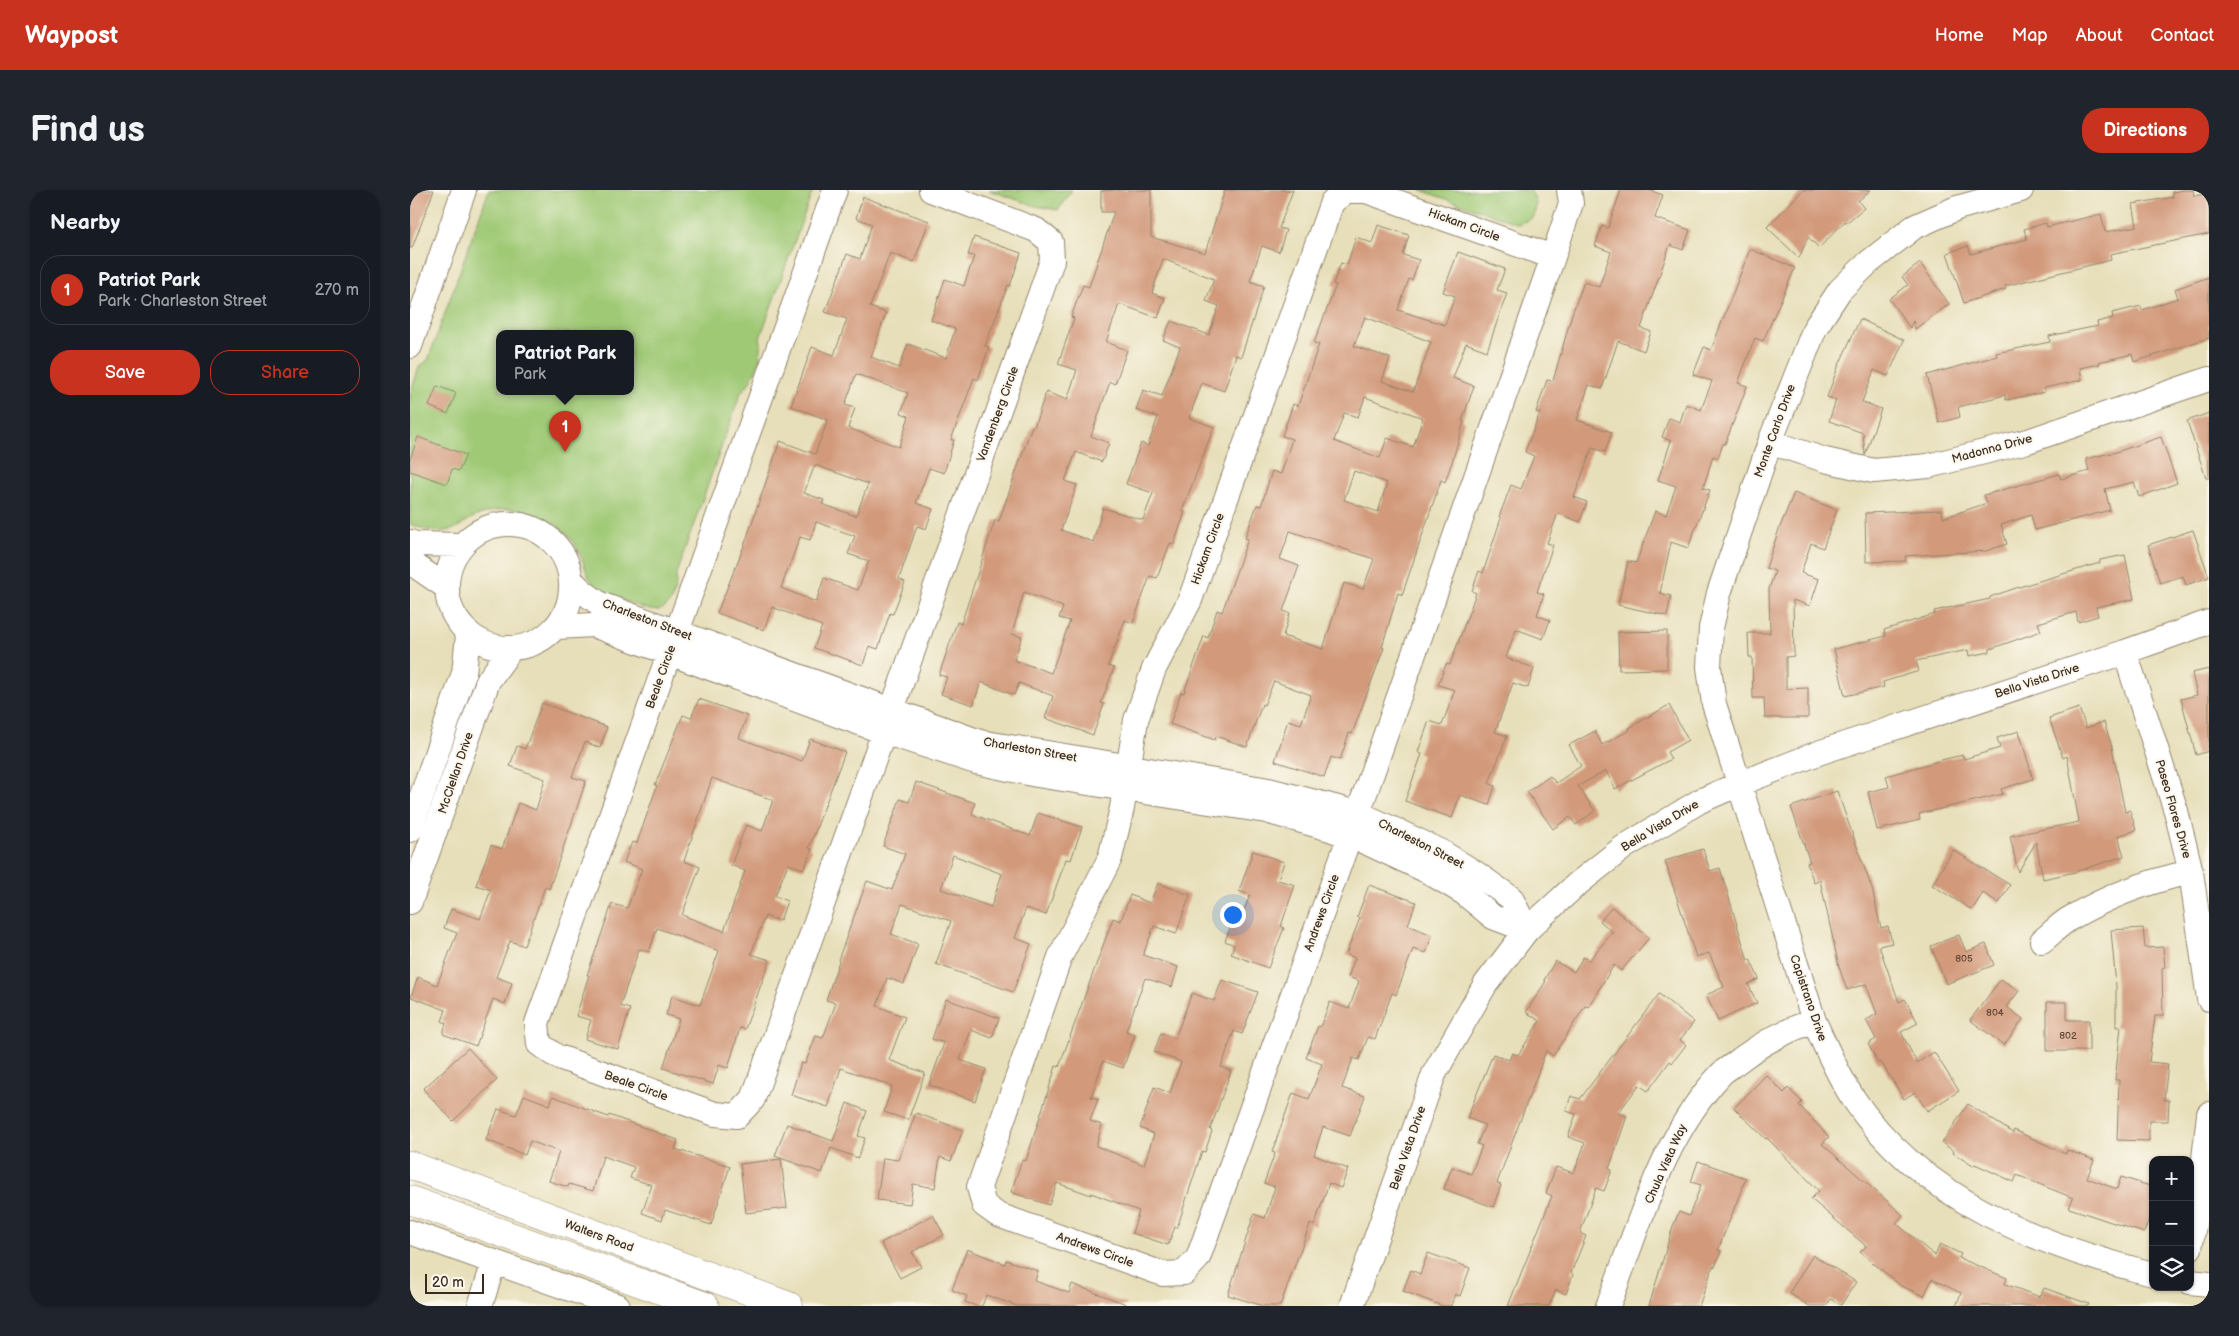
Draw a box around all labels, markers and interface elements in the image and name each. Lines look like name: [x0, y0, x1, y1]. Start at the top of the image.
text: Waypost: [25, 21, 118, 50]
text: Home: [1935, 25, 1984, 46]
text: Map: [2012, 25, 2048, 46]
text: About: [2076, 25, 2123, 46]
text: Contact: [2151, 25, 2214, 46]
button: Directions: [2082, 108, 2209, 153]
text: Find us: [30, 109, 145, 152]
street label: Hickam Circle: [1426, 205, 1502, 245]
text: Nearby: [50, 210, 120, 235]
text: Patriot Park: [98, 269, 200, 292]
text: 1: [64, 281, 70, 300]
text: 270 m: [315, 281, 359, 300]
text: Park · Charleston Street: [98, 292, 267, 311]
popup: [496, 330, 634, 395]
text: Patriot Park: [514, 342, 616, 365]
button: Save: [50, 350, 200, 395]
button: Share: [210, 350, 360, 395]
street label: Vandenberg Circle: [974, 364, 1022, 464]
text: Park: [514, 365, 546, 384]
street label: Monte Carlo Drive: [1751, 382, 1799, 480]
pin: 1: [549, 411, 581, 452]
street label: Madonna Drive: [1950, 431, 2034, 467]
street label: Hickam Circle: [1188, 511, 1228, 587]
street label: Charleston Street: [600, 596, 694, 644]
street label: Beale Circle: [643, 643, 679, 711]
street label: Bella Vista Drive: [1993, 660, 2081, 702]
street label: McClellan Drive: [435, 730, 477, 816]
street label: Charleston Street: [982, 734, 1078, 766]
street label: Paseo Flores Drive: [2152, 758, 2194, 860]
street label: Bella Vista Drive: [1618, 797, 1702, 855]
street label: Charleston Street: [1375, 816, 1467, 872]
street label: Andrews Circle: [1301, 872, 1343, 954]
your location: [1220, 902, 1246, 928]
street label: Capistrano Drive: [1786, 953, 1830, 1043]
house number: 805: [1955, 953, 1973, 965]
house number: 804: [1986, 1007, 2004, 1019]
house number: 802: [2059, 1030, 2077, 1042]
street label: Beale Circle: [602, 1068, 670, 1104]
street label: Bella Vista Drive: [1387, 1104, 1429, 1192]
street label: Chula Vista Way: [1642, 1121, 1690, 1206]
map controls: [2149, 1156, 2194, 1291]
button: +: [2149, 1156, 2194, 1201]
button: −: [2149, 1201, 2194, 1246]
street label: Walters Road: [562, 1217, 636, 1256]
street label: Andrews Circle: [1054, 1229, 1136, 1271]
button: layers: [2149, 1246, 2194, 1291]
scale bar: [425, 1271, 484, 1294]
text: 20 m: [432, 1274, 464, 1291]

